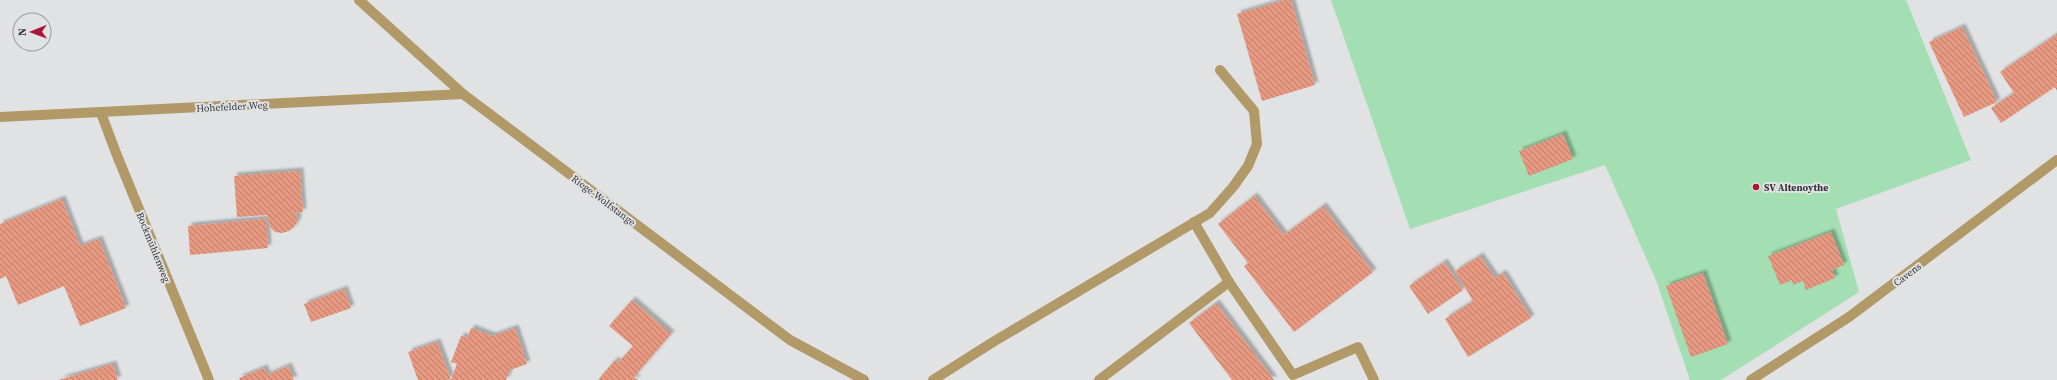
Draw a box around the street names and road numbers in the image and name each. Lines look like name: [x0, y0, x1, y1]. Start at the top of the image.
street label: Hohefelder Weg: [196, 98, 268, 115]
street label: Riege-Wolfstange: [569, 172, 638, 229]
street label: Bockmühlenweg: [134, 210, 173, 284]
street label: Cavens: [1891, 260, 1924, 289]

